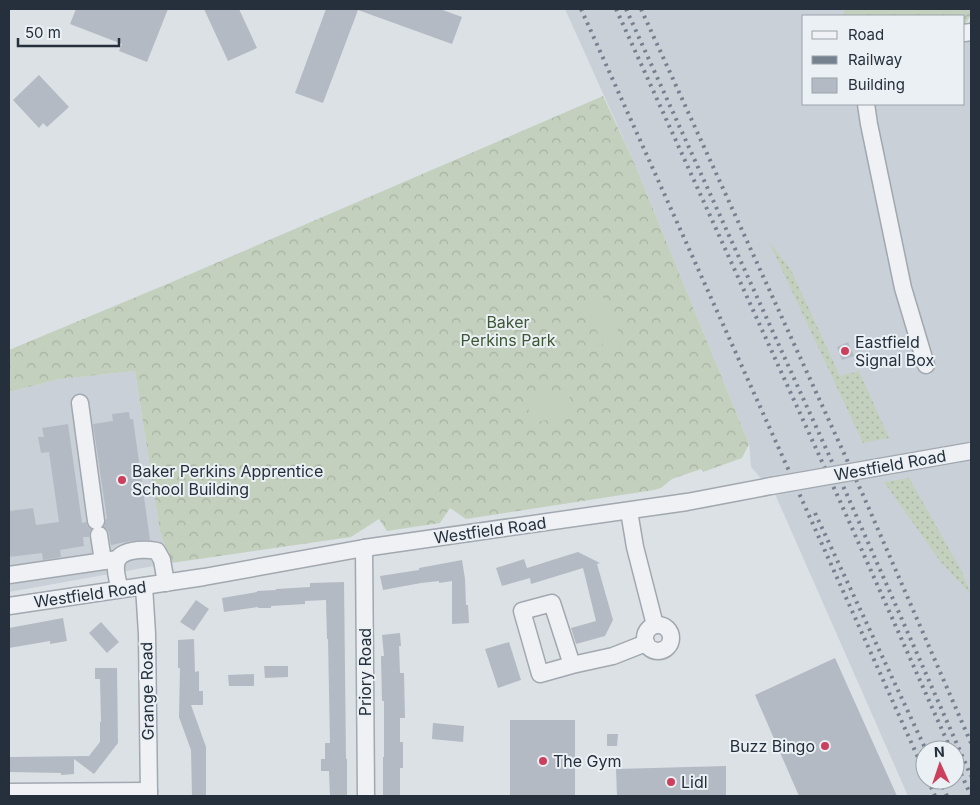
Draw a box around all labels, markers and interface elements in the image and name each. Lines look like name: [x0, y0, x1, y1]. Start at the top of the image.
scale bar: [18, 15, 119, 47]
legend: [802, 15, 965, 105]
text: 50 m: [25, 23, 61, 42]
text: Road: [848, 25, 884, 44]
text: Railway: [848, 50, 903, 69]
text: Building: [848, 75, 905, 94]
park label: Baker Perkins Park: [460, 312, 556, 350]
place label: Eastfield Signal Box: [855, 332, 934, 370]
marker: Eastfield Signal Box: [839, 345, 851, 357]
street label: Westfield Road: [832, 445, 948, 485]
place label: Baker Perkins Apprentice School Building: [132, 461, 323, 499]
marker: Baker Perkins Apprentice School Building: [116, 474, 128, 486]
street label: Westfield Road: [432, 512, 548, 548]
street label: Westfield Road: [32, 576, 148, 612]
street label: Priory Road: [355, 628, 375, 716]
street label: Grange Road: [136, 642, 158, 740]
place label: Buzz Bingo: [730, 736, 815, 756]
marker: Buzz Bingo: [819, 740, 831, 752]
north arrow: [915, 740, 965, 790]
text: N: [934, 743, 945, 760]
place label: The Gym: [553, 751, 622, 771]
marker: The Gym: [537, 755, 549, 767]
place label: Lidl: [681, 772, 708, 792]
marker: Lidl: [665, 776, 677, 788]

